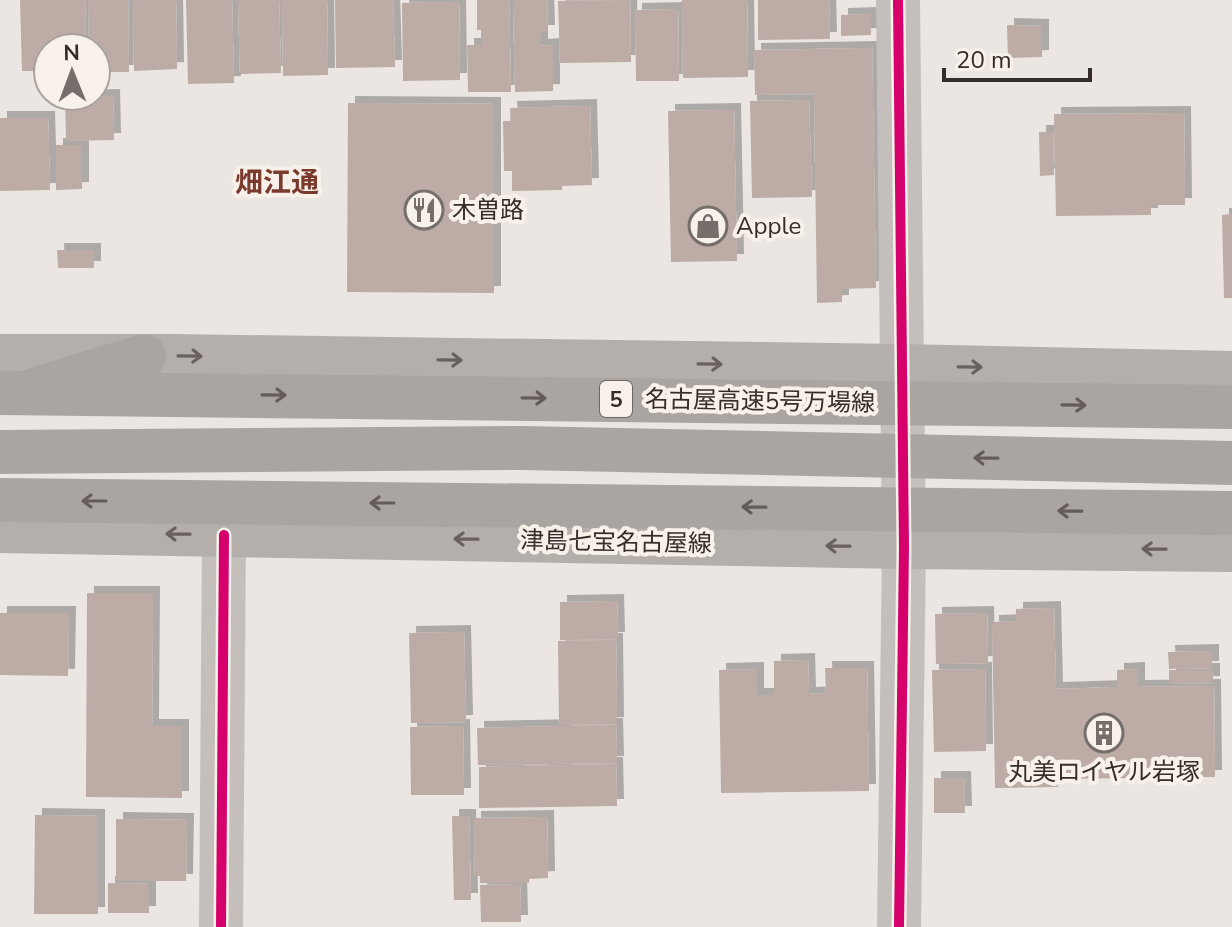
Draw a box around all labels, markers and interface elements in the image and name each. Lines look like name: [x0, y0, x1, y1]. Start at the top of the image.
north arrow: [32, 32, 112, 112]
scale bar: [944, 32, 1090, 82]
text: N: [63, 38, 80, 68]
text: 20 m: [956, 44, 1012, 76]
district label: 畑江通: [235, 164, 319, 202]
restaurant icon: 木曽路: [403, 189, 445, 231]
place label: 木曽路: [452, 194, 524, 226]
shop icon: Apple: [687, 205, 729, 247]
place label: Apple: [736, 210, 801, 242]
one-way arrow: [176, 349, 203, 364]
one-way arrow: [436, 352, 463, 368]
one-way arrow: [696, 356, 723, 371]
one-way arrow: [956, 360, 983, 375]
road number: 5: [600, 381, 632, 417]
street label: 名古屋高速5号万場線: [645, 383, 875, 419]
one-way arrow: [260, 388, 287, 403]
one-way arrow: [520, 391, 547, 406]
one-way arrow: [1060, 398, 1087, 413]
one-way arrow: [973, 450, 1000, 466]
one-way arrow: [81, 493, 108, 509]
one-way arrow: [369, 495, 396, 511]
one-way arrow: [741, 499, 768, 515]
one-way arrow: [1057, 503, 1084, 519]
street label: 津島七宝名古屋線: [520, 524, 712, 560]
one-way arrow: [165, 527, 192, 542]
one-way arrow: [453, 531, 480, 547]
one-way arrow: [825, 538, 852, 553]
one-way arrow: [1141, 542, 1168, 557]
building icon: 丸美ロイヤル岩塚: [1083, 712, 1125, 754]
place label: 丸美ロイヤル岩塚: [1008, 756, 1200, 788]

